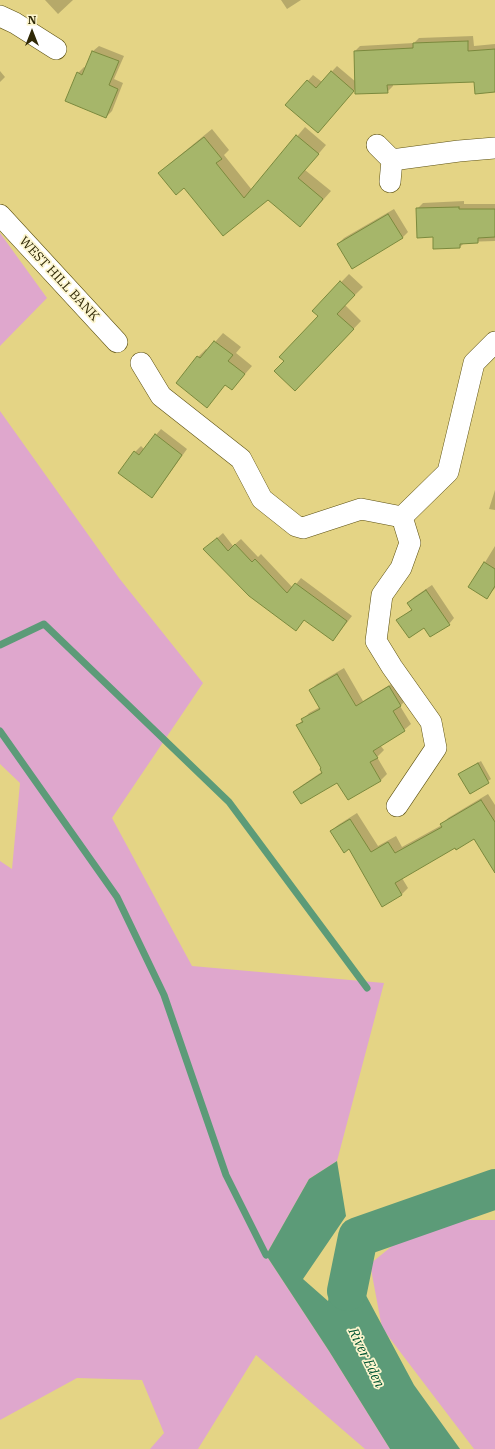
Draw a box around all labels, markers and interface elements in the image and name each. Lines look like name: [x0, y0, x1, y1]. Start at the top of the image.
north arrow: [12, 12, 52, 52]
text: N: [28, 13, 36, 27]
street label: WEST HILL BANK: [16, 234, 102, 324]
water label: River Eden: [344, 1325, 388, 1391]

